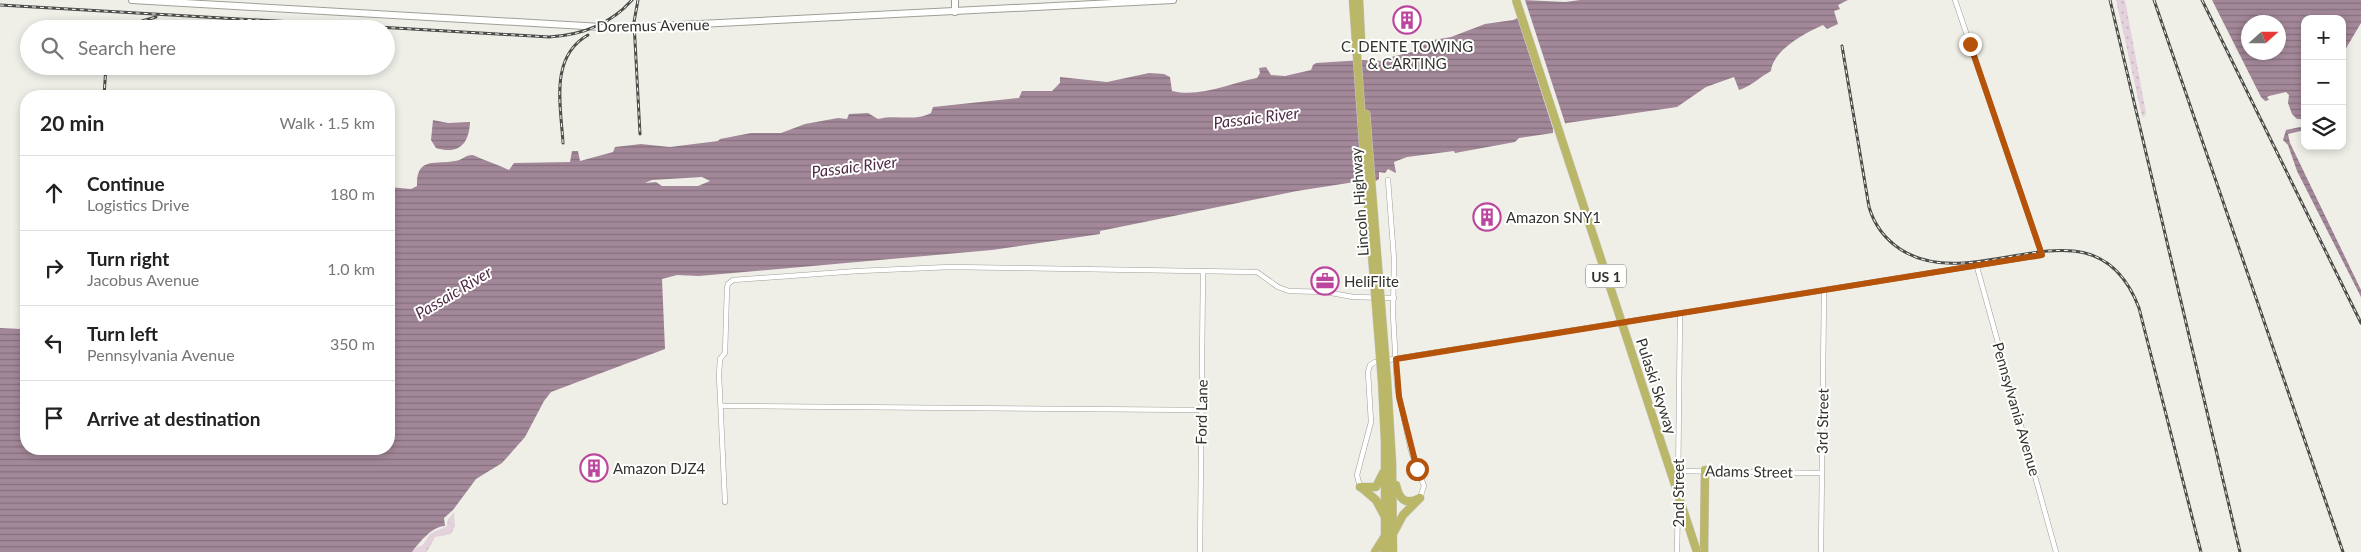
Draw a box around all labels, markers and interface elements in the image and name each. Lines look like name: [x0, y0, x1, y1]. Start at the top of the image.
building icon: C. DENTE TOWING & CARTING: [1392, 5, 1422, 35]
street label: Doremus Avenue: [596, 15, 710, 35]
north arrow: [2241, 15, 2286, 60]
map controls: [2301, 15, 2346, 150]
button: +: [2301, 15, 2346, 60]
search box: [20, 20, 395, 75]
route end: [1959, 33, 1982, 56]
icon: search: [38, 34, 66, 62]
text: Search here: [78, 36, 176, 59]
place label: C. DENTE TOWING & CARTING: [1341, 37, 1473, 72]
button: −: [2301, 60, 2346, 105]
water label: Passaic River: [1212, 102, 1300, 132]
button: layers: [2301, 105, 2346, 150]
text: 20 min: [40, 110, 104, 135]
text: Walk · 1.5 km: [279, 113, 375, 132]
street label: Lincoln Highway: [1346, 147, 1372, 257]
water label: Passaic River: [810, 151, 898, 181]
text: Continue: [87, 172, 165, 195]
icon: ahead: [40, 179, 68, 207]
text: 180 m: [330, 184, 375, 203]
text: Logistics Drive: [87, 195, 189, 214]
building icon: Amazon SNY1: [1472, 202, 1502, 232]
place label: Amazon SNY1: [1506, 208, 1601, 226]
text: Turn right: [87, 247, 169, 270]
icon: right: [40, 254, 68, 282]
text: 1.0 km: [327, 259, 375, 278]
water label: Passaic River: [411, 262, 495, 322]
road number: US 1: [1586, 264, 1626, 288]
office icon: HeliFlite: [1310, 266, 1340, 296]
text: Jacobus Avenue: [87, 270, 199, 289]
place label: HeliFlite: [1344, 272, 1399, 290]
text: Turn left: [87, 322, 158, 345]
icon: left: [40, 329, 68, 357]
text: 350 m: [330, 334, 375, 353]
street label: Pulaski Skyway: [1633, 336, 1681, 437]
street label: Pennsylvania Avenue: [1989, 340, 2045, 478]
text: Pennsylvania Avenue: [87, 345, 235, 364]
street label: Ford Lane: [1191, 379, 1211, 445]
street label: 3rd Street: [1812, 387, 1832, 454]
icon: arrive: [40, 404, 68, 432]
text: Arrive at destination: [87, 407, 260, 430]
building icon: Amazon DJZ4: [579, 453, 609, 483]
route start: [1406, 458, 1429, 481]
street label: 2nd Street: [1669, 458, 1687, 527]
place label: Amazon DJZ4: [613, 459, 705, 477]
street label: Adams Street: [1705, 461, 1794, 481]

